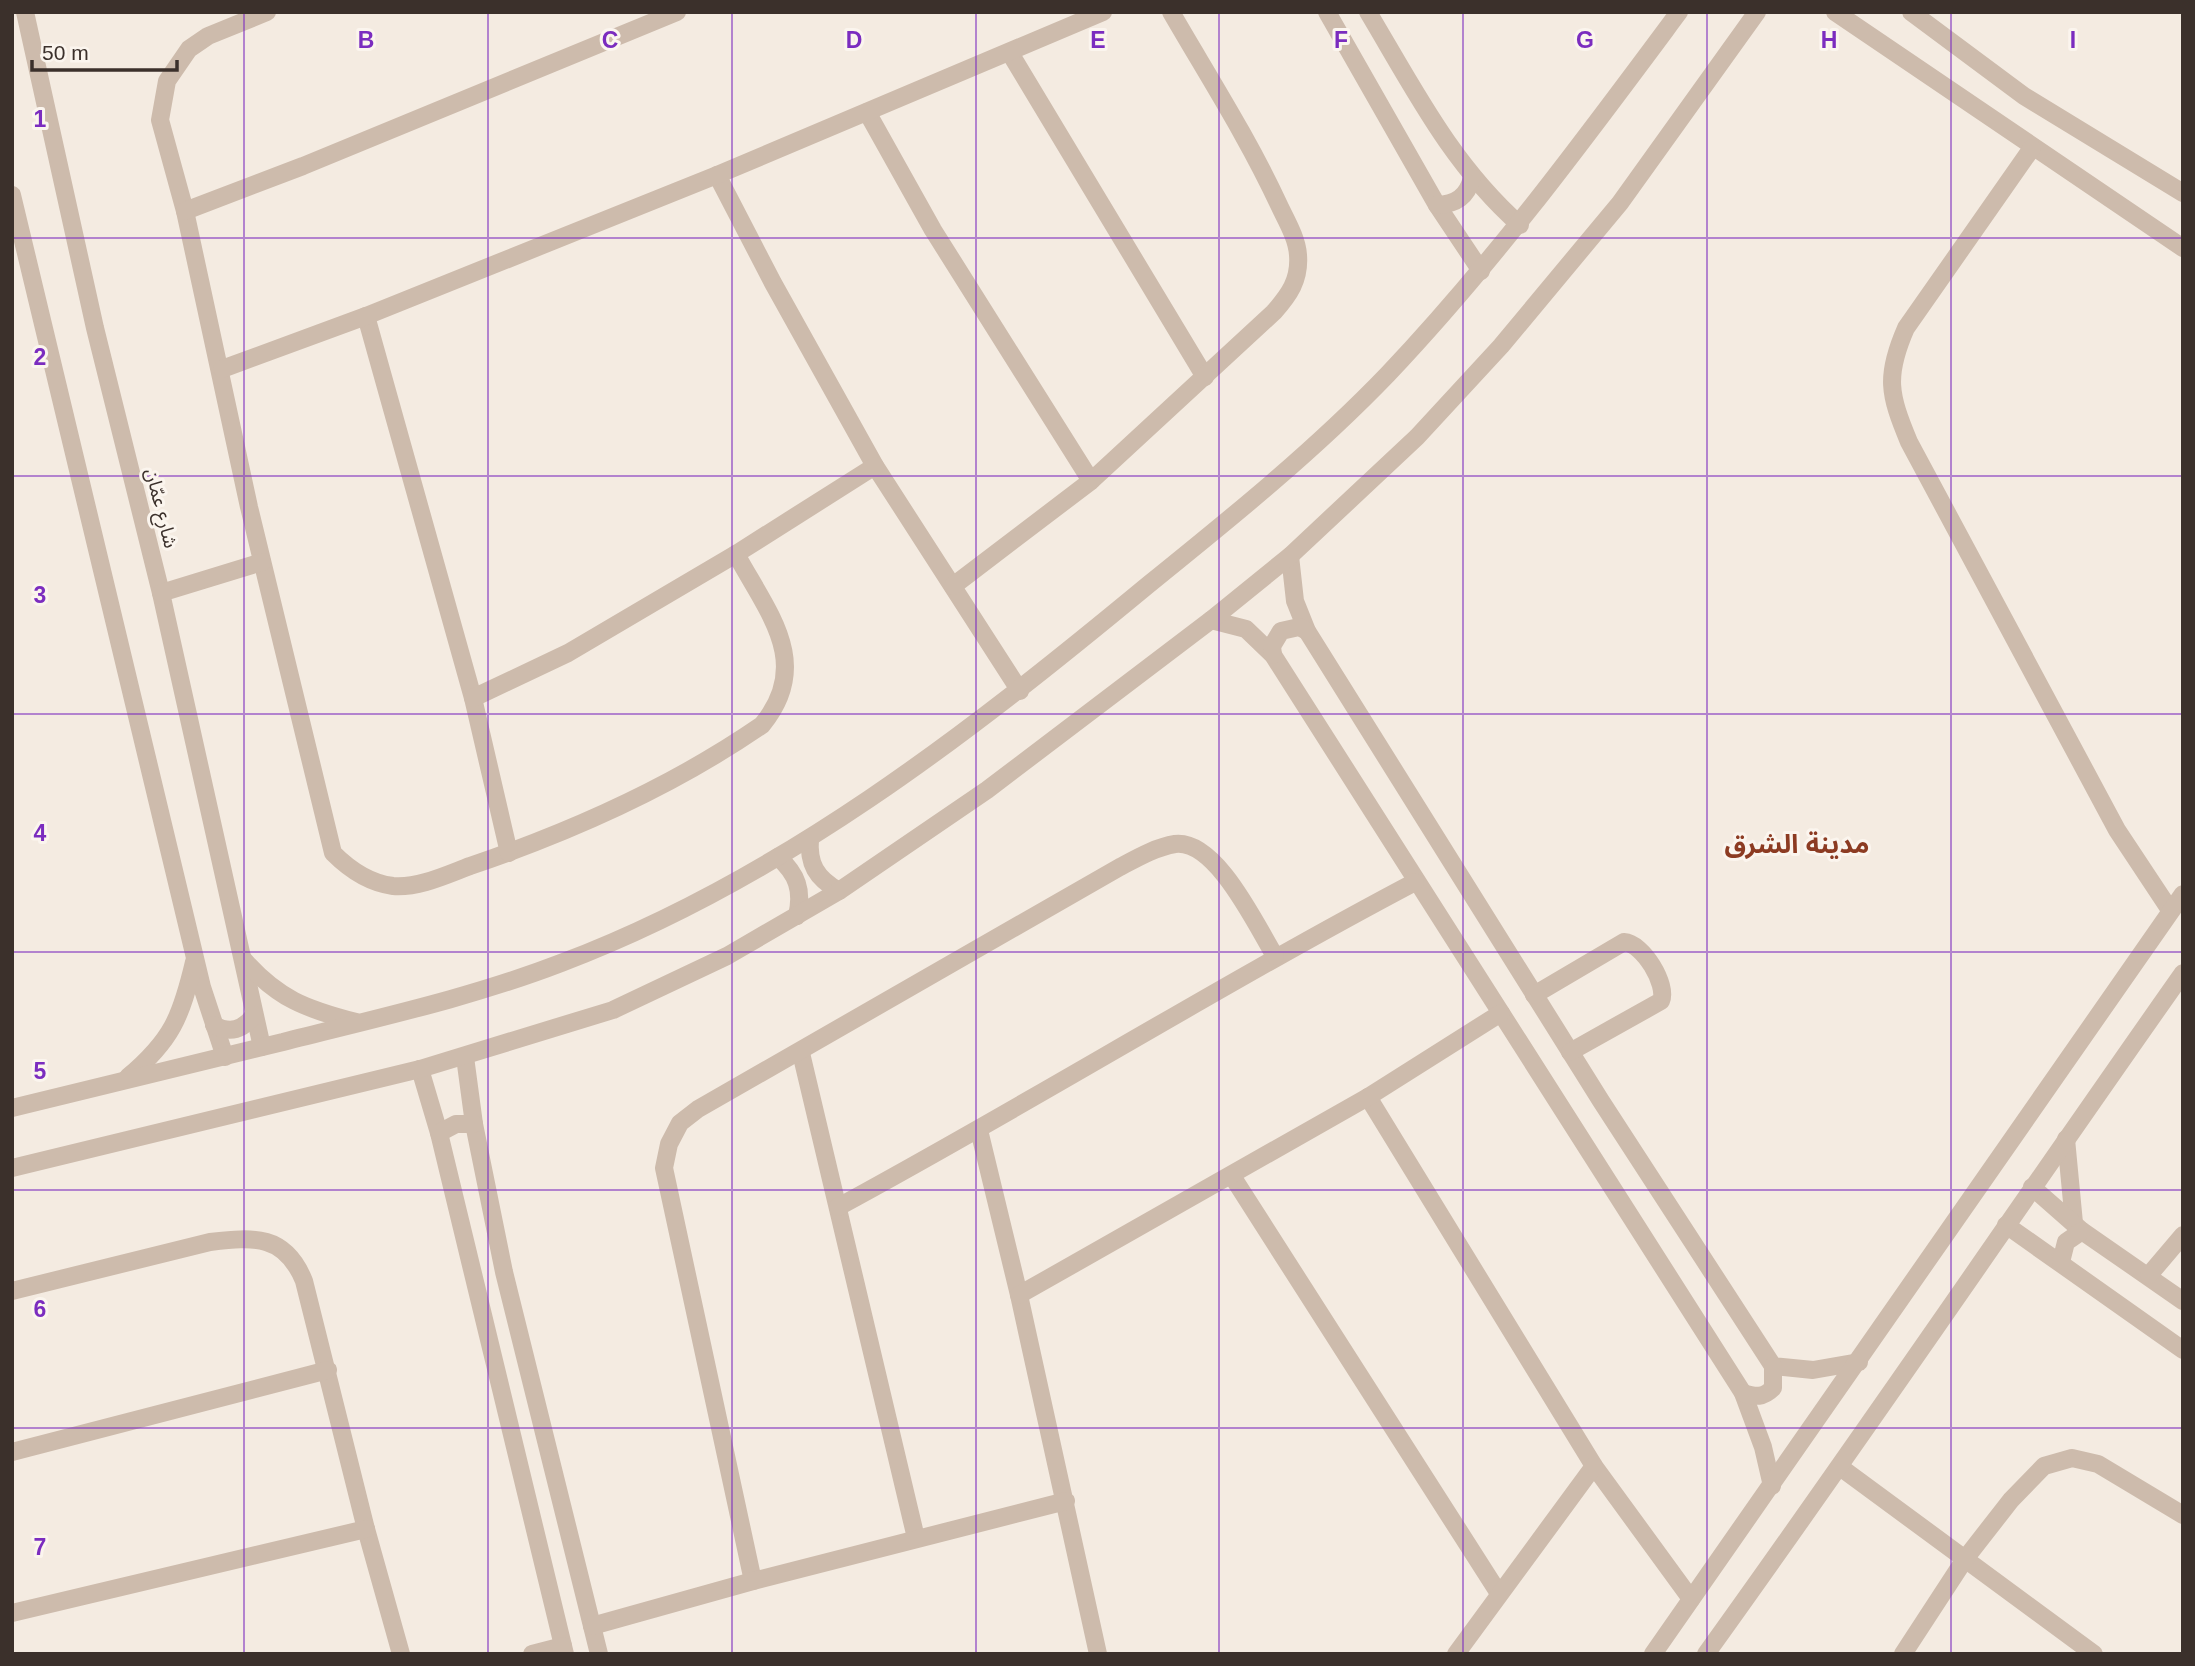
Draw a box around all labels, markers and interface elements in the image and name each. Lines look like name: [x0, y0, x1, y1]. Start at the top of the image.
text: B: [358, 27, 374, 53]
text: C: [602, 27, 618, 53]
text: D: [846, 27, 862, 53]
text: E: [1090, 27, 1106, 53]
text: F: [1334, 27, 1348, 53]
text: G: [1576, 27, 1594, 53]
text: H: [1821, 27, 1837, 53]
text: I: [2070, 27, 2076, 53]
scale bar: [32, 28, 177, 72]
text: 50 m: [42, 41, 89, 64]
text: 1: [34, 106, 47, 132]
text: 2: [34, 344, 46, 370]
street label: شارع عمّان: [139, 466, 182, 551]
text: 3: [34, 582, 46, 608]
text: 4: [34, 820, 47, 846]
district label: مدينة الشرق: [1725, 829, 1869, 859]
text: 5: [34, 1058, 47, 1084]
text: 6: [34, 1296, 46, 1322]
text: 7: [34, 1534, 46, 1560]

